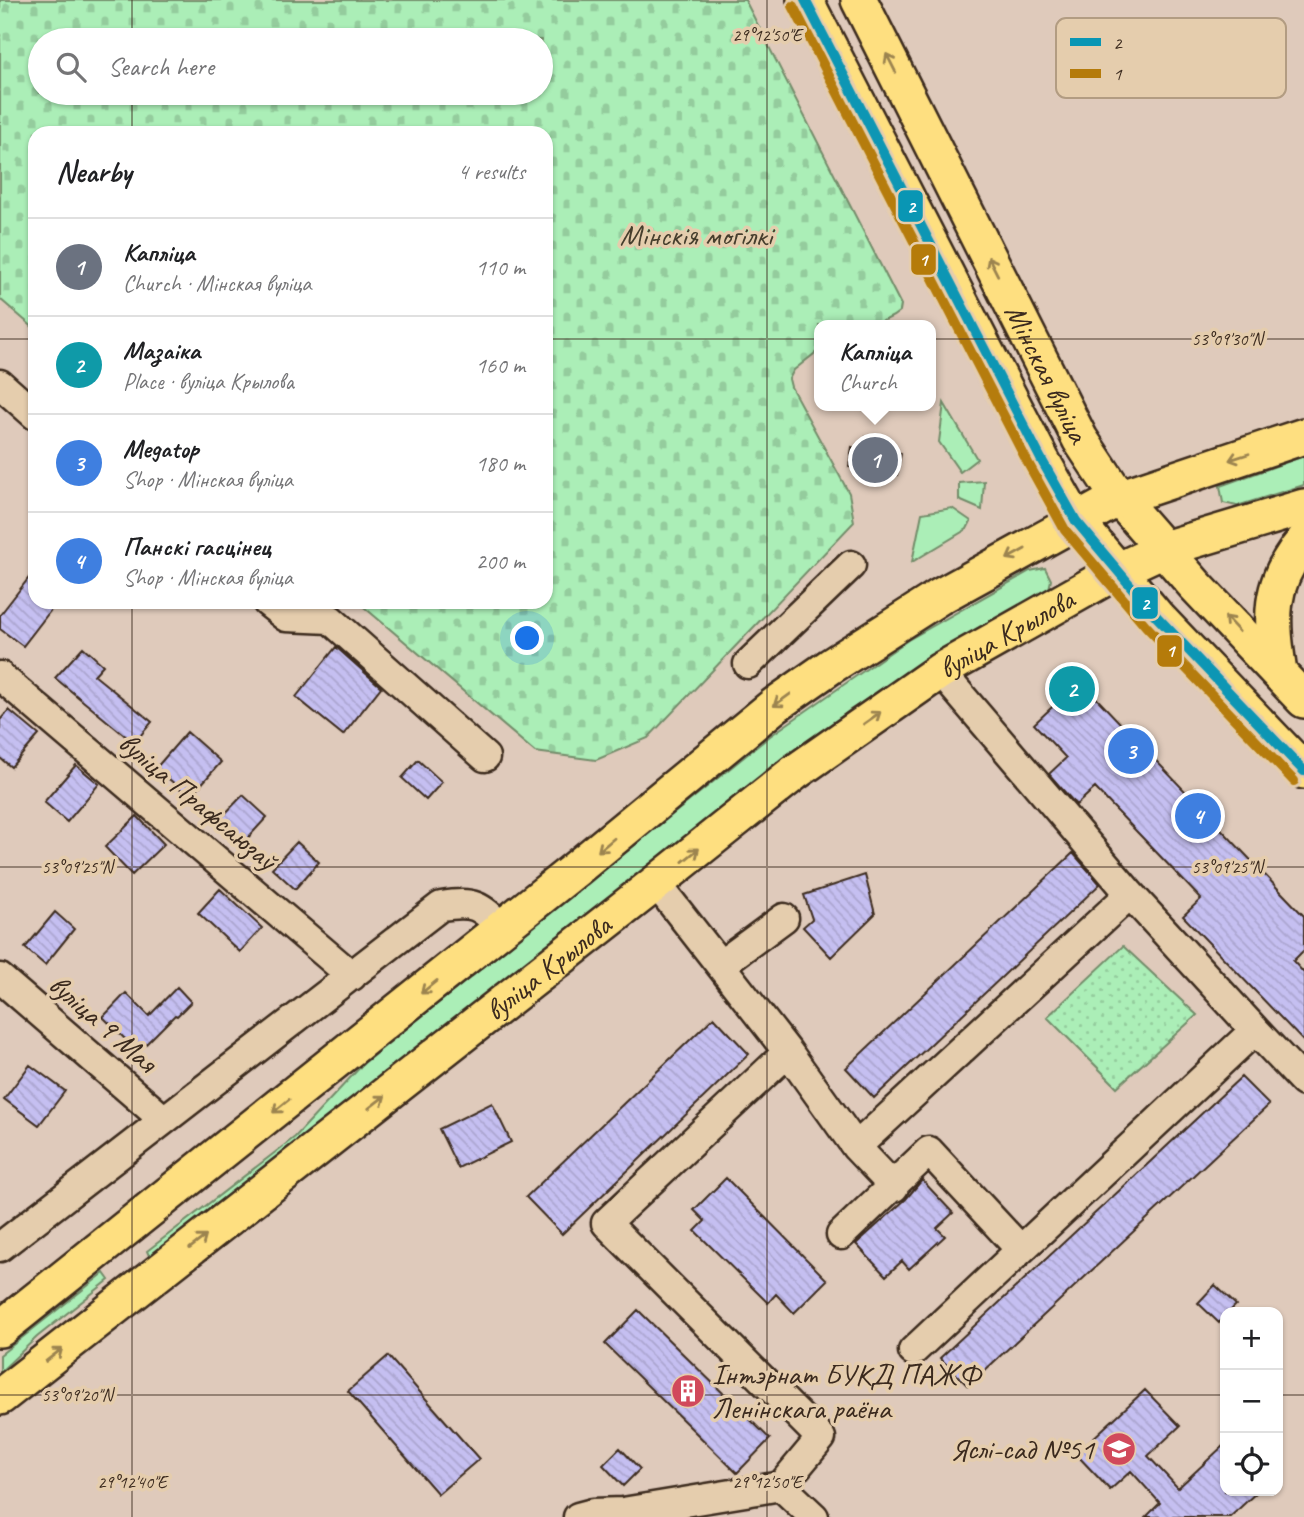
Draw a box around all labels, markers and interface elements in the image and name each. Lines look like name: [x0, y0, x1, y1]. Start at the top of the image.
legend: [1056, 18, 1286, 98]
text: 29°12'50"E: [732, 24, 804, 46]
search box: [28, 28, 553, 105]
text: 2: [1113, 31, 1123, 55]
icon: search: [52, 48, 90, 86]
text: Search here: [108, 50, 214, 83]
one-way arrow: [883, 53, 897, 74]
text: 1: [1113, 62, 1123, 86]
text: Nearby: [56, 153, 132, 191]
text: 4 results: [458, 157, 525, 186]
line badge: 2: [897, 189, 924, 223]
text: 2: [907, 195, 918, 219]
park label: Мінскія могілкі: [620, 216, 776, 254]
text: Капліца: [123, 236, 195, 269]
line badge: 1: [910, 243, 937, 276]
text: 1: [919, 248, 930, 272]
text: 1: [74, 253, 84, 282]
text: 110 m: [476, 253, 525, 282]
one-way arrow: [986, 256, 1000, 277]
text: Church · Мінская вуліца: [123, 269, 311, 298]
street label: Мінская вуліца: [996, 298, 1099, 451]
popup: [814, 320, 936, 411]
text: 53°09'30"N: [1192, 328, 1266, 350]
text: Мазаіка: [123, 334, 200, 367]
text: Капліца: [839, 335, 911, 368]
text: 2: [74, 351, 84, 380]
text: 160 m: [476, 351, 525, 380]
text: Place · вуліца Крылова: [123, 367, 294, 396]
text: Church: [839, 368, 897, 397]
text: Megatop: [123, 432, 199, 465]
pin: 1: [852, 434, 898, 486]
text: 3: [74, 449, 84, 478]
text: 180 m: [476, 449, 525, 478]
one-way arrow: [1228, 451, 1250, 464]
text: Shop · Мінская вуліца: [123, 465, 293, 494]
text: Панскі гасцінец: [123, 530, 271, 563]
text: 4: [74, 547, 84, 576]
text: 200 m: [476, 547, 525, 576]
one-way arrow: [1007, 547, 1027, 561]
text: Shop · Мінская вуліца: [123, 563, 293, 592]
street label: вуліца Крылова: [932, 579, 1083, 687]
line badge: 2: [1131, 586, 1159, 620]
text: 2: [1141, 592, 1152, 616]
one-way arrow: [1223, 616, 1240, 633]
your location: [510, 621, 544, 655]
line badge: 1: [1156, 634, 1183, 668]
text: 1: [1166, 639, 1177, 663]
pin: 2: [1049, 663, 1095, 715]
one-way arrow: [773, 693, 792, 708]
one-way arrow: [862, 711, 881, 725]
street label: вуліца Прафсаюзаў: [111, 724, 287, 880]
pin: 3: [1108, 725, 1154, 777]
pin: 4: [1175, 790, 1221, 842]
one-way arrow: [597, 837, 615, 853]
one-way arrow: [681, 848, 699, 863]
text: 53°09'25"N: [42, 856, 116, 878]
text: 53°09'25"N: [1192, 856, 1266, 878]
street label: вуліца Крылова: [477, 905, 620, 1029]
street label: вуліца 9 Мая: [41, 966, 167, 1082]
one-way arrow: [420, 980, 438, 995]
one-way arrow: [368, 1095, 386, 1110]
one-way arrow: [273, 1098, 291, 1114]
one-way arrow: [189, 1235, 207, 1250]
map controls: [1220, 1307, 1283, 1496]
button: +: [1220, 1307, 1283, 1370]
one-way arrow: [44, 1348, 62, 1363]
place label: Інтэрнат БУКД ПАЖФ Ленінскага раёна: [712, 1355, 983, 1427]
button: −: [1220, 1370, 1283, 1433]
building icon: Інтэрнат БУКД ПАЖФ Ленінскага раёна: [669, 1372, 707, 1410]
text: 53°09'20"N: [42, 1384, 116, 1406]
place label: Яслі-сад №51: [950, 1430, 1095, 1468]
school or university icon: Яслі-сад №51: [1100, 1430, 1138, 1468]
button: locate: [1220, 1433, 1283, 1496]
text: 29°12'40"E: [97, 1471, 169, 1493]
text: 29°12'50"E: [732, 1471, 804, 1493]

